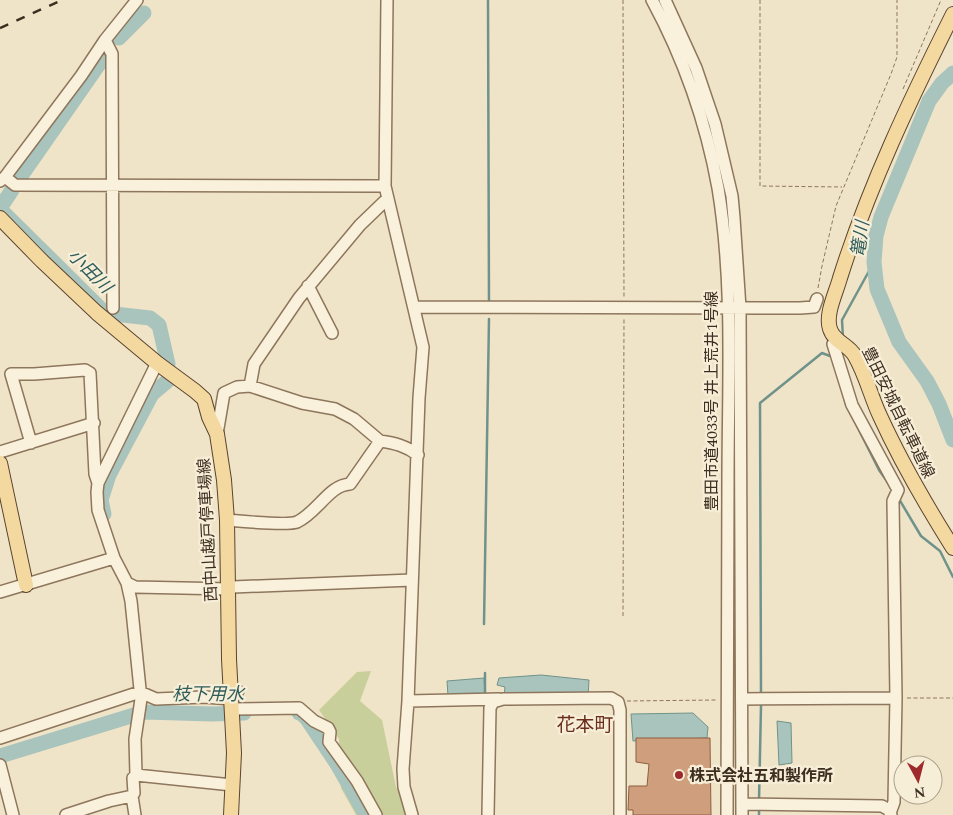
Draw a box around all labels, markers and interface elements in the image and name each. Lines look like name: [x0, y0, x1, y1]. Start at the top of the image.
water label: 篭川: [845, 217, 877, 259]
water label: 小田川: [61, 243, 120, 301]
street label: 豊田市道4033号 井上荒井1号線: [700, 291, 724, 511]
street label: 豊田安城自転車道線: [856, 342, 940, 482]
street label: 西中山越戸停車場線: [192, 457, 224, 602]
water label: 枝下用水: [172, 681, 246, 708]
district label: 花本町: [556, 711, 614, 740]
north arrow: [893, 755, 943, 805]
place label: 株式会社五和製作所: [689, 764, 833, 788]
marker: 株式会社五和製作所: [673, 769, 685, 781]
text: N: [913, 781, 926, 804]

